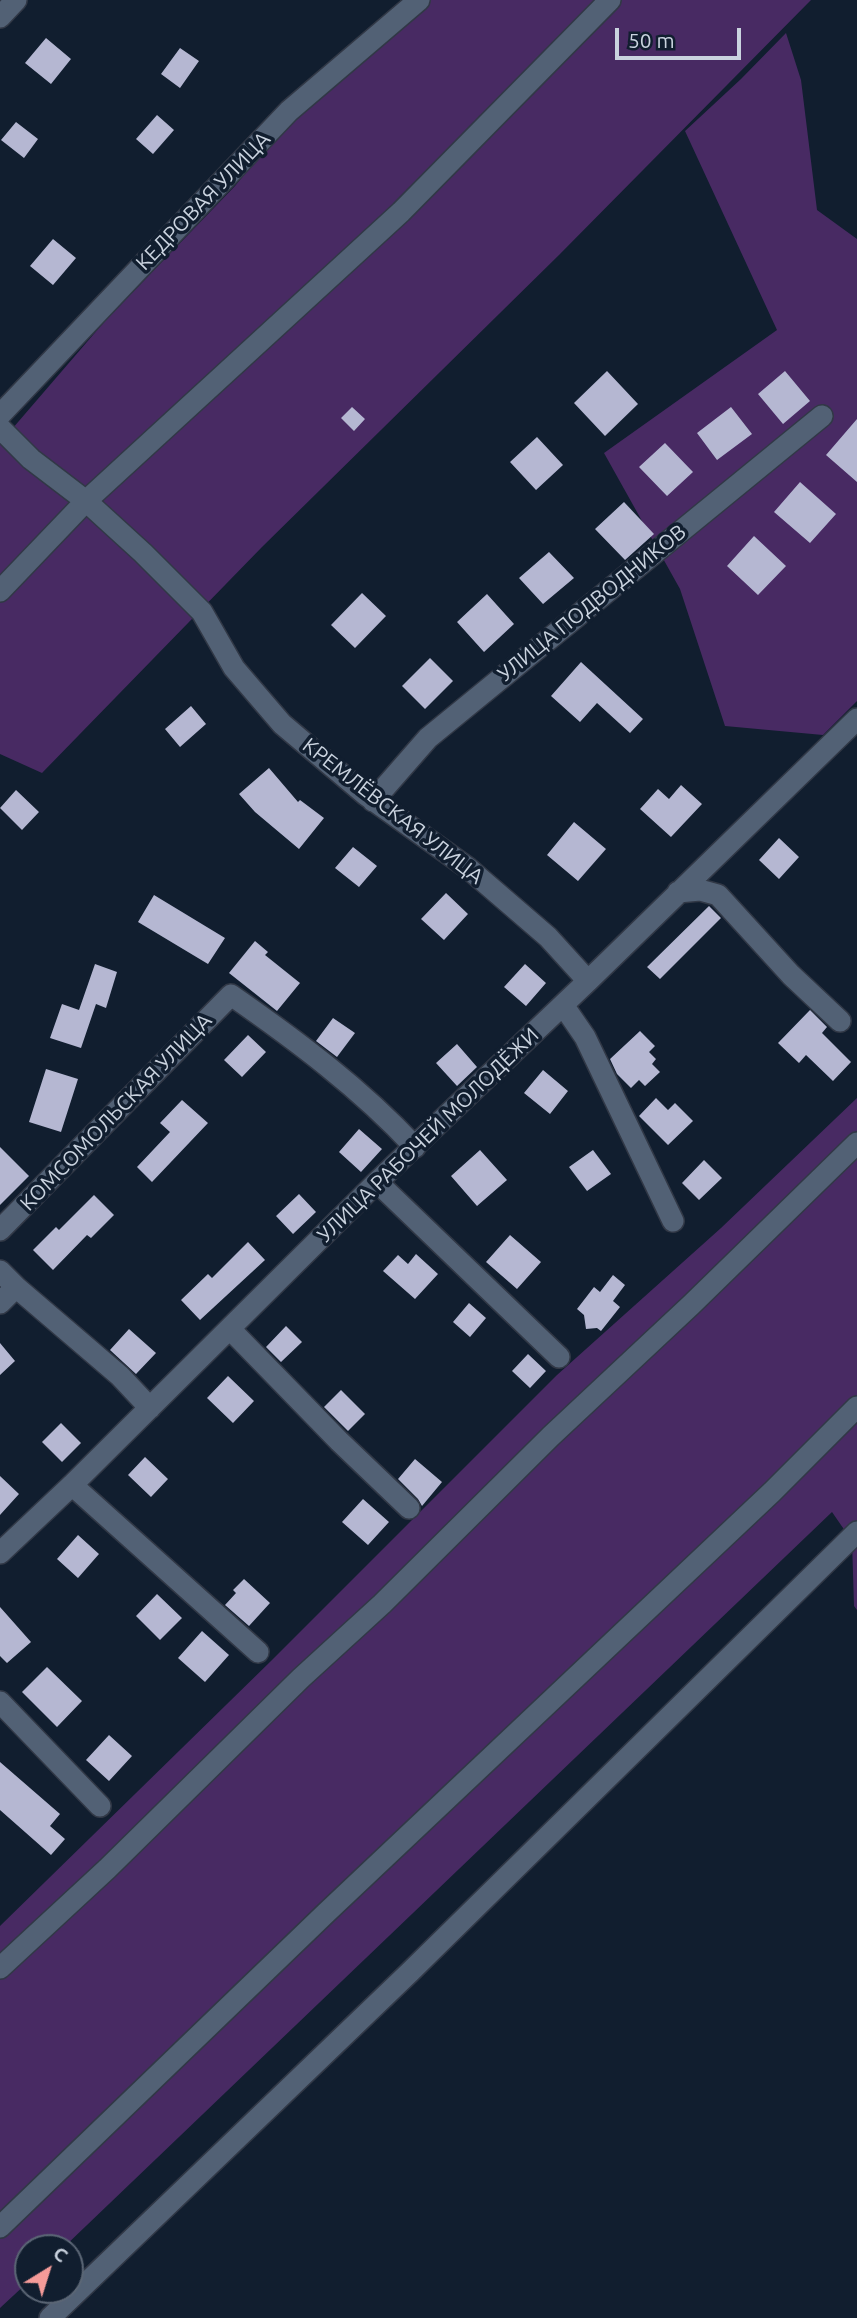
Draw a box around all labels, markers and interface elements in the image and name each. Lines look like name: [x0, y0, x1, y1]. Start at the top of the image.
scale bar: [619, 14, 745, 58]
text: 50 m: [628, 28, 675, 52]
street label: КЕДРОВАЯ УЛИЦА: [131, 127, 275, 275]
street label: УЛИЦА ПОДВОДНИКОВ: [493, 519, 691, 687]
street label: КРЕМЛЁВСКАЯ УЛИЦА: [298, 733, 488, 889]
street label: КОМСОМОЛЬСКАЯ УЛИЦА: [15, 1008, 217, 1216]
street label: УЛИЦА РАБОЧЕЙ МОЛОДЁЖИ: [312, 1022, 544, 1248]
north arrow: [14, 2234, 84, 2304]
text: С: [49, 2242, 72, 2266]

